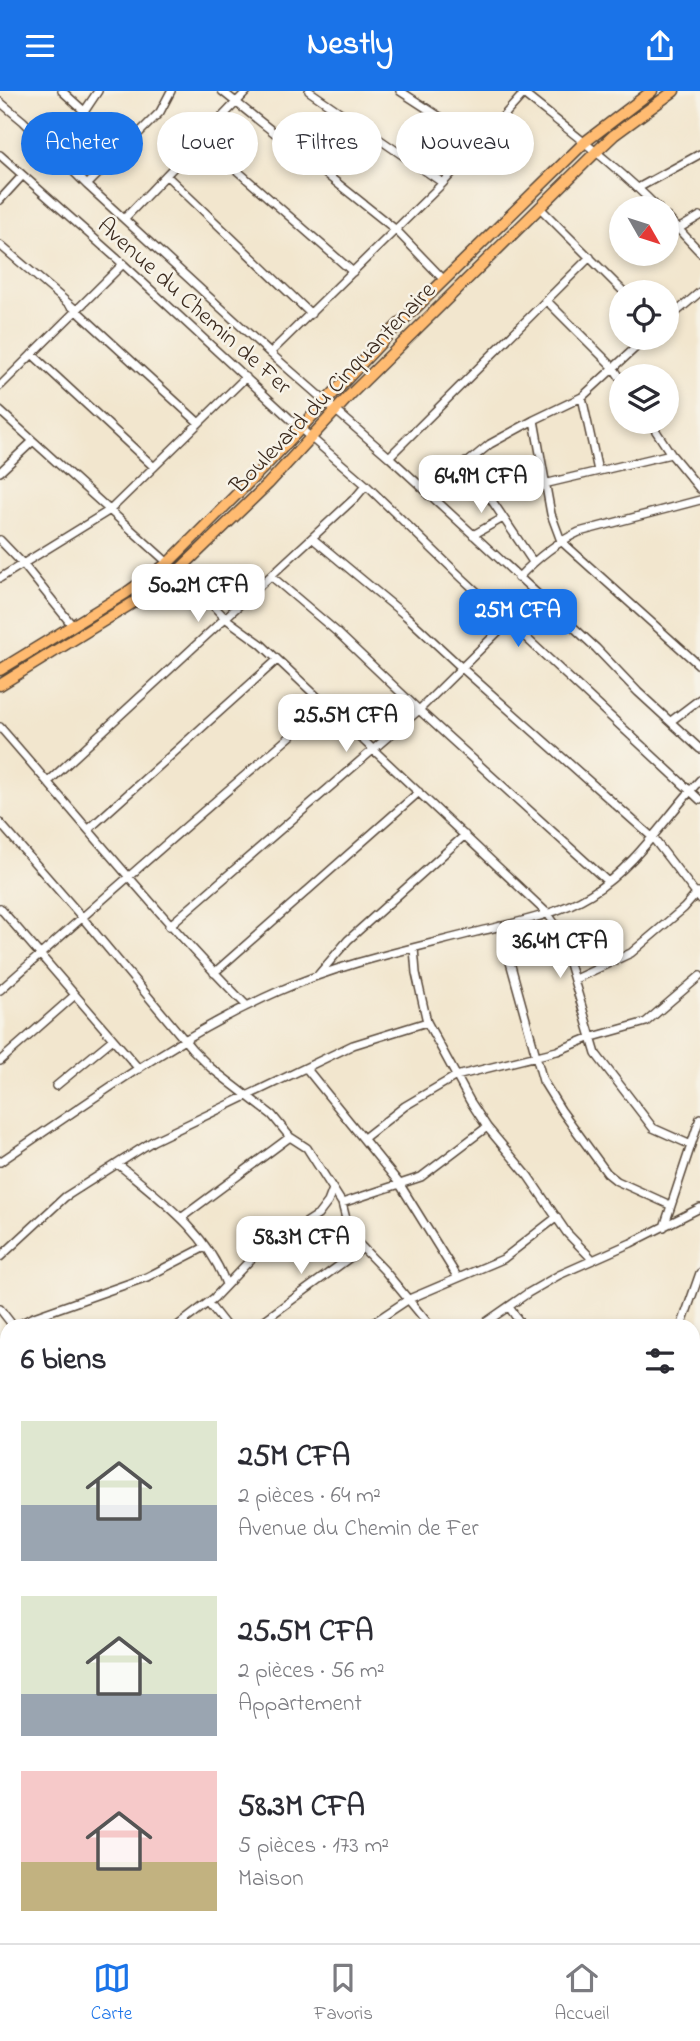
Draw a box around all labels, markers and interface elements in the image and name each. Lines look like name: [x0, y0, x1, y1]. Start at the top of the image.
text: Nestly: [307, 22, 393, 69]
icon: menu: [21, 27, 59, 65]
icon: share: [641, 27, 679, 65]
chip: Acheter: [21, 112, 143, 175]
chip: Louer: [157, 112, 258, 175]
chip: Filtres: [272, 112, 382, 175]
chip: Nouveau: [396, 112, 534, 175]
north arrow: [609, 196, 679, 266]
map controls: [609, 196, 679, 434]
street label: Avenue du Chemin de Fer: [88, 210, 299, 404]
street label: Boulevard du Cinquantenaire: [222, 275, 445, 503]
button: locate: [609, 280, 679, 350]
button: layers: [609, 364, 679, 434]
pin: 64.9M CFA: [401, 455, 561, 515]
text: 64.9M CFA: [435, 461, 527, 494]
pin: 50.2M CFA: [118, 565, 278, 624]
text: 50.2M CFA: [148, 570, 248, 603]
pin: 25M CFA: [453, 589, 583, 649]
text: 25M CFA: [475, 595, 561, 628]
pin: 25.5M CFA: [266, 695, 426, 754]
text: 25.5M CFA: [294, 700, 398, 733]
pin: 36.4M CFA: [480, 921, 640, 980]
text: 36.4M CFA: [512, 926, 608, 959]
pin: 58.3M CFA: [221, 1217, 381, 1276]
text: 58.3M CFA: [252, 1222, 350, 1255]
text: 6 biens: [21, 1339, 106, 1383]
icon: filters: [641, 1342, 679, 1380]
text: 25M CFA: [238, 1436, 350, 1480]
icon: home: [77, 1449, 161, 1533]
text: 2 pièces · 64 m²: [238, 1480, 381, 1513]
text: Avenue du Chemin de Fer: [238, 1513, 479, 1546]
text: 25.5M CFA: [238, 1611, 373, 1655]
icon: home: [77, 1624, 161, 1708]
text: 2 pièces · 56 m²: [238, 1655, 384, 1688]
text: Appartement: [238, 1688, 362, 1721]
text: 58.3M CFA: [238, 1786, 365, 1830]
icon: home: [77, 1799, 161, 1883]
text: 5 pièces · 173 m²: [238, 1830, 389, 1863]
text: Maison: [238, 1863, 304, 1896]
tab: Carte: [91, 1959, 132, 2028]
tab: Favoris: [314, 1959, 373, 2028]
tab: Accueil: [555, 1959, 609, 2028]

